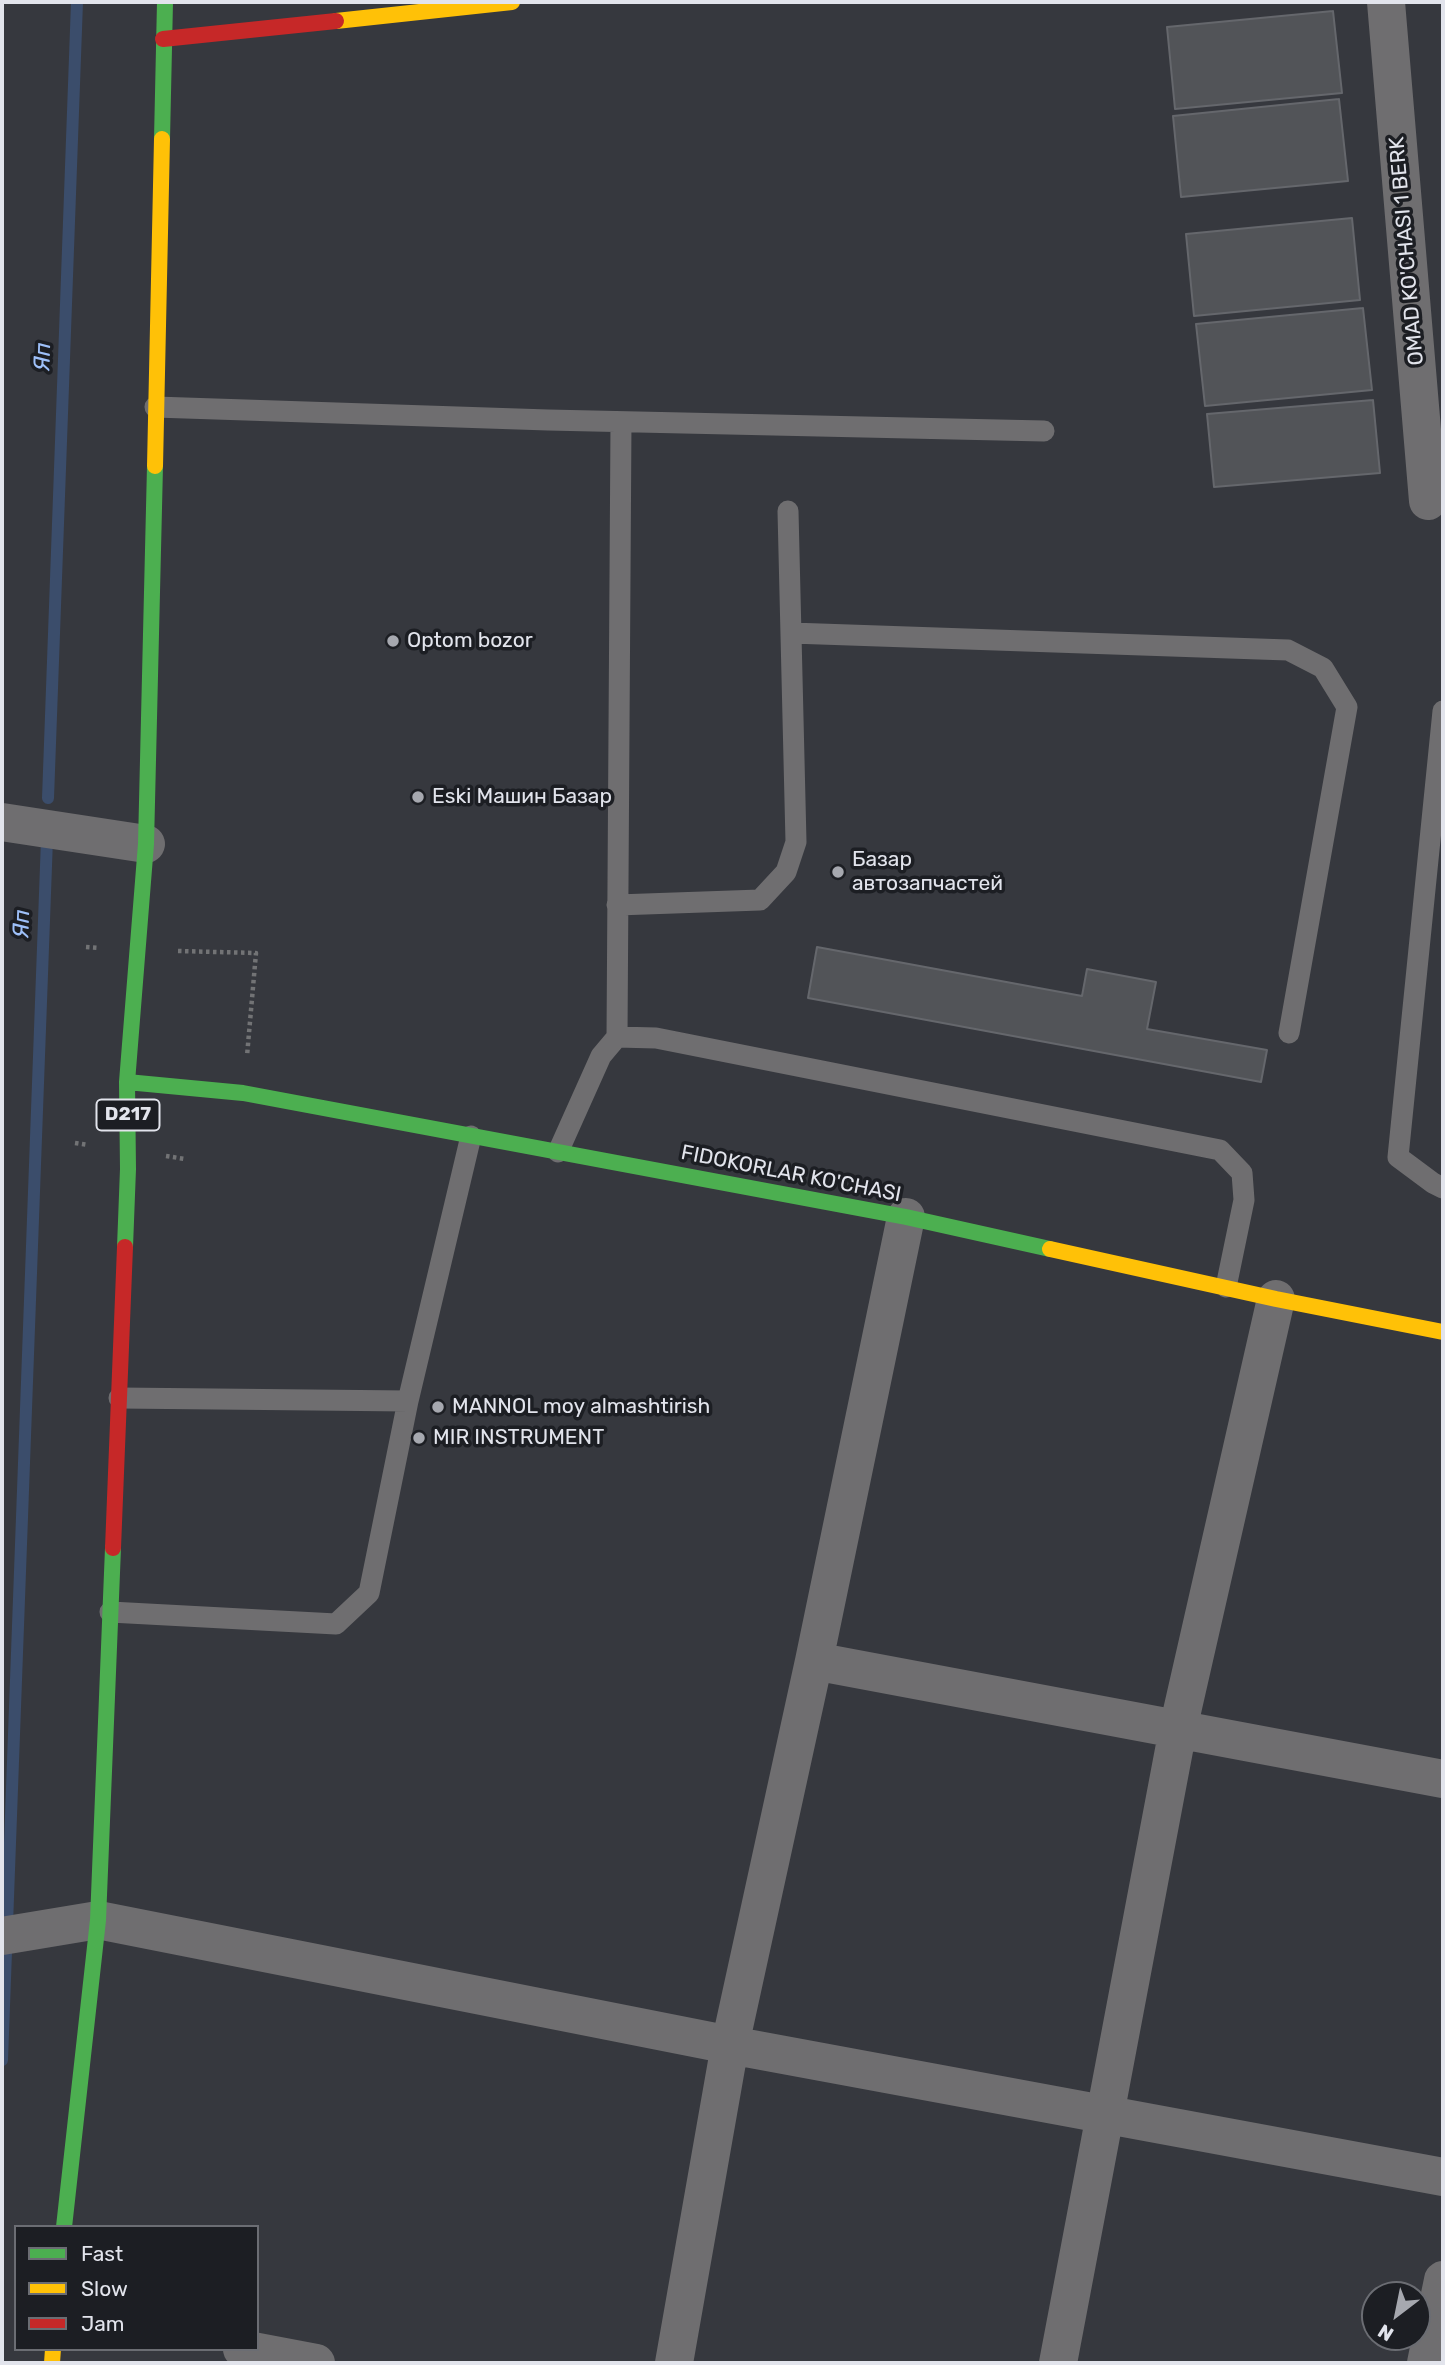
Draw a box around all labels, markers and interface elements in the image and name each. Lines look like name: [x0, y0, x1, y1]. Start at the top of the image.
street label: OMAD KO'CHASI 1 BERK: [1384, 136, 1430, 366]
water label: Яп: [29, 342, 57, 372]
place label: Optom bozor: [407, 628, 533, 654]
marker: Optom bozor: [385, 633, 401, 649]
place label: Eski Машин Базар: [432, 784, 612, 810]
marker: Eski Машин Базар: [410, 789, 426, 805]
place label: Базар автозапчастей: [852, 847, 1003, 897]
marker: Базар автозапчастей: [830, 864, 846, 880]
water label: Яп: [8, 909, 36, 939]
road number: D217: [96, 1100, 160, 1130]
street label: FIDOKORLAR KO'CHASI: [679, 1140, 903, 1208]
place label: MANNOL moy almashtirish: [452, 1394, 710, 1420]
marker: MANNOL moy almashtirish: [430, 1399, 446, 1415]
place label: MIR INSTRUMENT: [433, 1425, 604, 1451]
marker: MIR INSTRUMENT: [411, 1430, 427, 1446]
legend: [14, 2225, 259, 2351]
text: Fast: [81, 2241, 123, 2266]
text: Slow: [81, 2276, 128, 2301]
north arrow: [1361, 2281, 1431, 2351]
text: Jam: [81, 2311, 125, 2336]
text: N: [1374, 2319, 1398, 2346]

